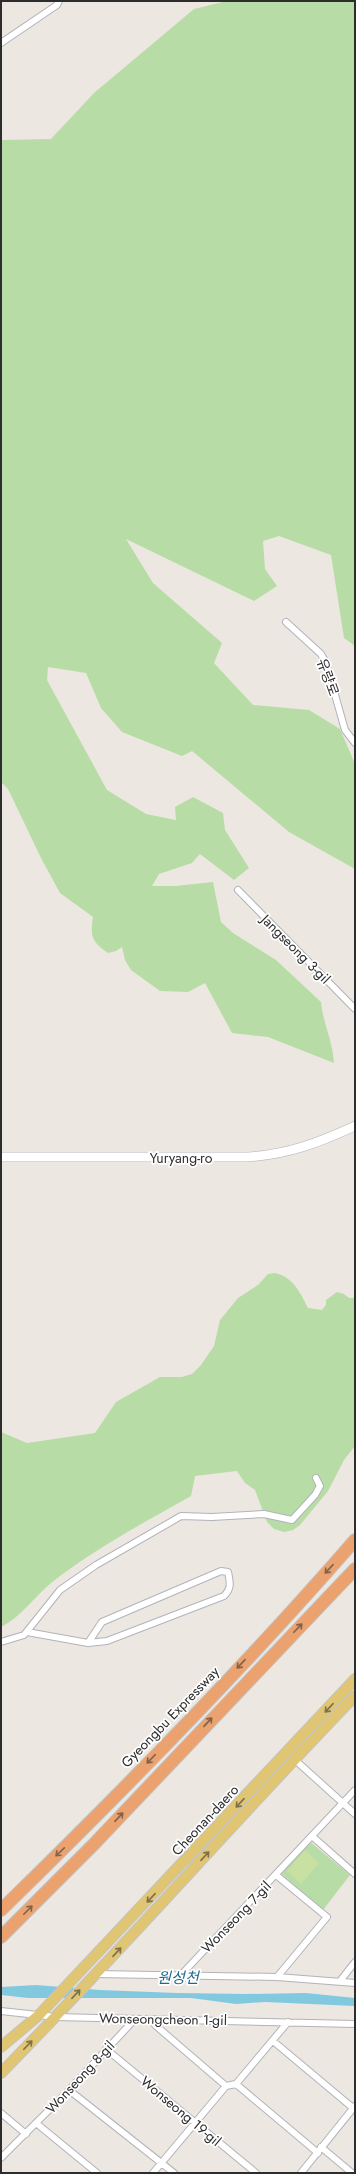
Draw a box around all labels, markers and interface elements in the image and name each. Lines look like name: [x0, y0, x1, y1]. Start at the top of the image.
street label: 유량로: [312, 655, 344, 699]
street label: Jangseong 3-gil: [255, 908, 335, 988]
street label: Yuryang-ro: [150, 1148, 213, 1168]
one-way arrow: [324, 1564, 334, 1574]
one-way arrow: [293, 1623, 303, 1633]
one-way arrow: [236, 1659, 245, 1670]
street label: Gyeongbu Expressway: [116, 1661, 224, 1772]
one-way arrow: [324, 1703, 333, 1713]
one-way arrow: [203, 1717, 213, 1727]
one-way arrow: [146, 1754, 156, 1764]
street label: Cheonan-daero: [167, 1780, 243, 1860]
one-way arrow: [235, 1798, 245, 1808]
one-way arrow: [114, 1812, 124, 1822]
one-way arrow: [55, 1847, 65, 1857]
one-way arrow: [200, 1851, 210, 1861]
street label: Wonseong 7-gil: [197, 1877, 275, 1957]
one-way arrow: [146, 1893, 155, 1903]
one-way arrow: [24, 1905, 33, 1915]
one-way arrow: [112, 1947, 122, 1957]
water label: 원성천: [157, 1967, 201, 1989]
one-way arrow: [71, 1989, 81, 1999]
street label: Wonseongcheon 1-gil: [99, 2008, 227, 2030]
street label: Wonseong 8-gil: [41, 2036, 119, 2118]
one-way arrow: [23, 2040, 33, 2050]
street label: Wonseong 19-gil: [136, 2071, 226, 2151]

